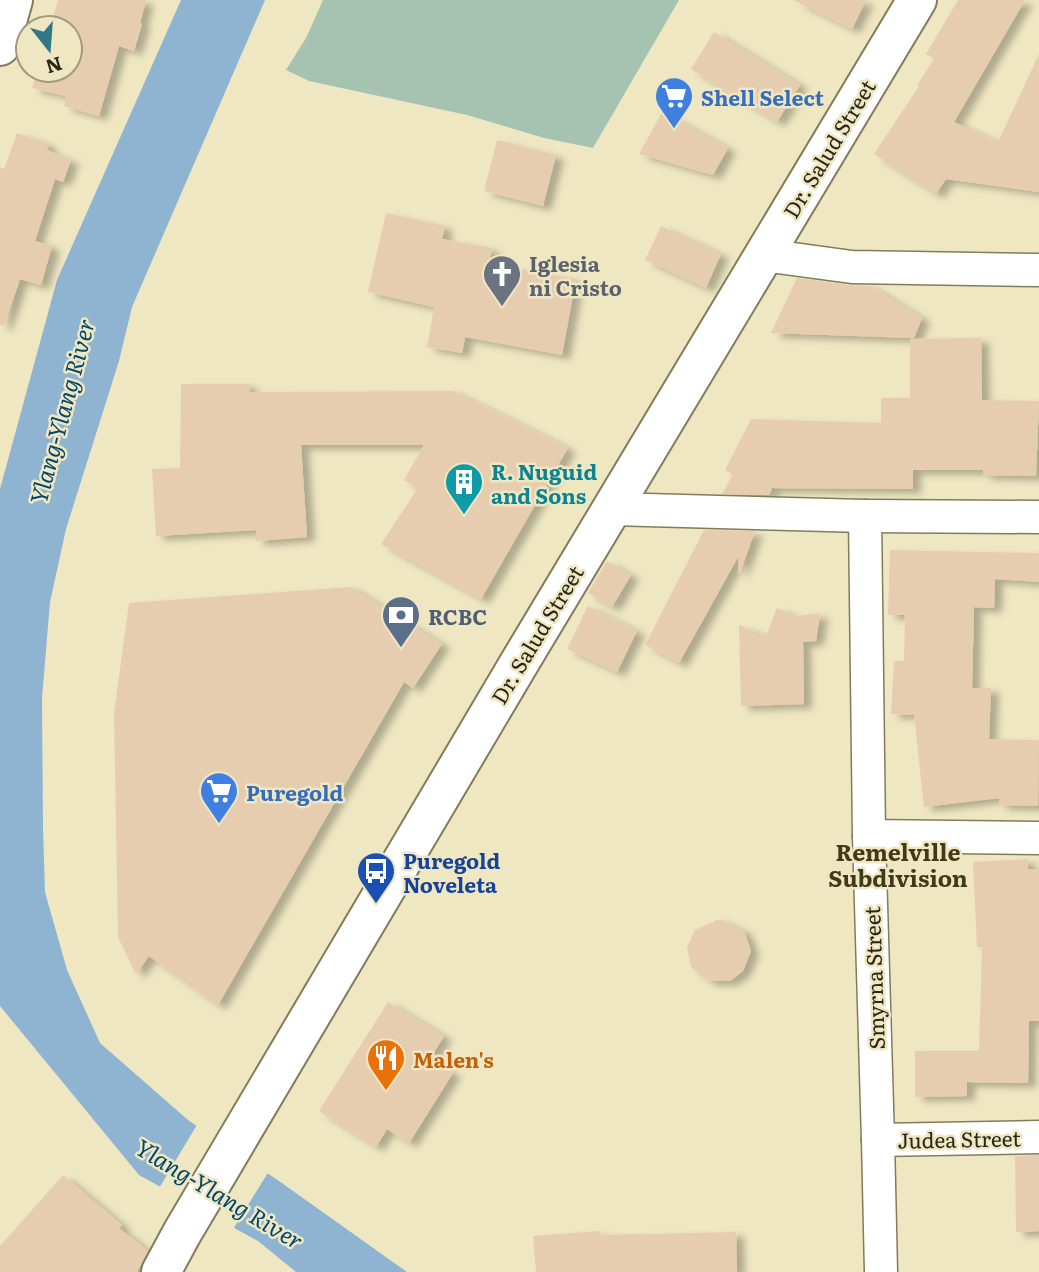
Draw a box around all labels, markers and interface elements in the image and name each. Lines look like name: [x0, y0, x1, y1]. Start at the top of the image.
north arrow: [14, 14, 84, 84]
text: N: [42, 50, 66, 82]
street label: Dr. Salud Street: [774, 72, 882, 223]
supermarket icon: Shell Select: [653, 75, 695, 130]
place label: Shell Select: [701, 81, 825, 112]
place label: Iglesia ni Cristo: [529, 247, 622, 302]
church icon: Iglesia ni Cristo: [481, 253, 523, 308]
water label: Ylang-Ylang River: [20, 315, 102, 507]
place label: R. Nuguid and Sons: [491, 455, 597, 510]
building icon: R. Nuguid and Sons: [443, 461, 485, 516]
street label: Dr. Salud Street: [482, 558, 590, 709]
bank icon: RCBC: [380, 594, 422, 649]
place label: RCBC: [428, 600, 487, 631]
supermarket icon: Puregold: [198, 770, 240, 825]
place label: Puregold: [246, 776, 344, 807]
district label: Remelville Subdivision: [828, 834, 968, 894]
place label: Puregold Noveleta: [403, 844, 501, 899]
bus stop icon: Puregold Noveleta: [355, 850, 397, 905]
street label: Smyrna Street: [855, 905, 891, 1050]
restaurant icon: Malen's: [365, 1037, 407, 1092]
place label: Malen's: [413, 1043, 494, 1074]
street label: Judea Street: [897, 1121, 1022, 1155]
water label: Ylang-Ylang River: [130, 1129, 310, 1257]

